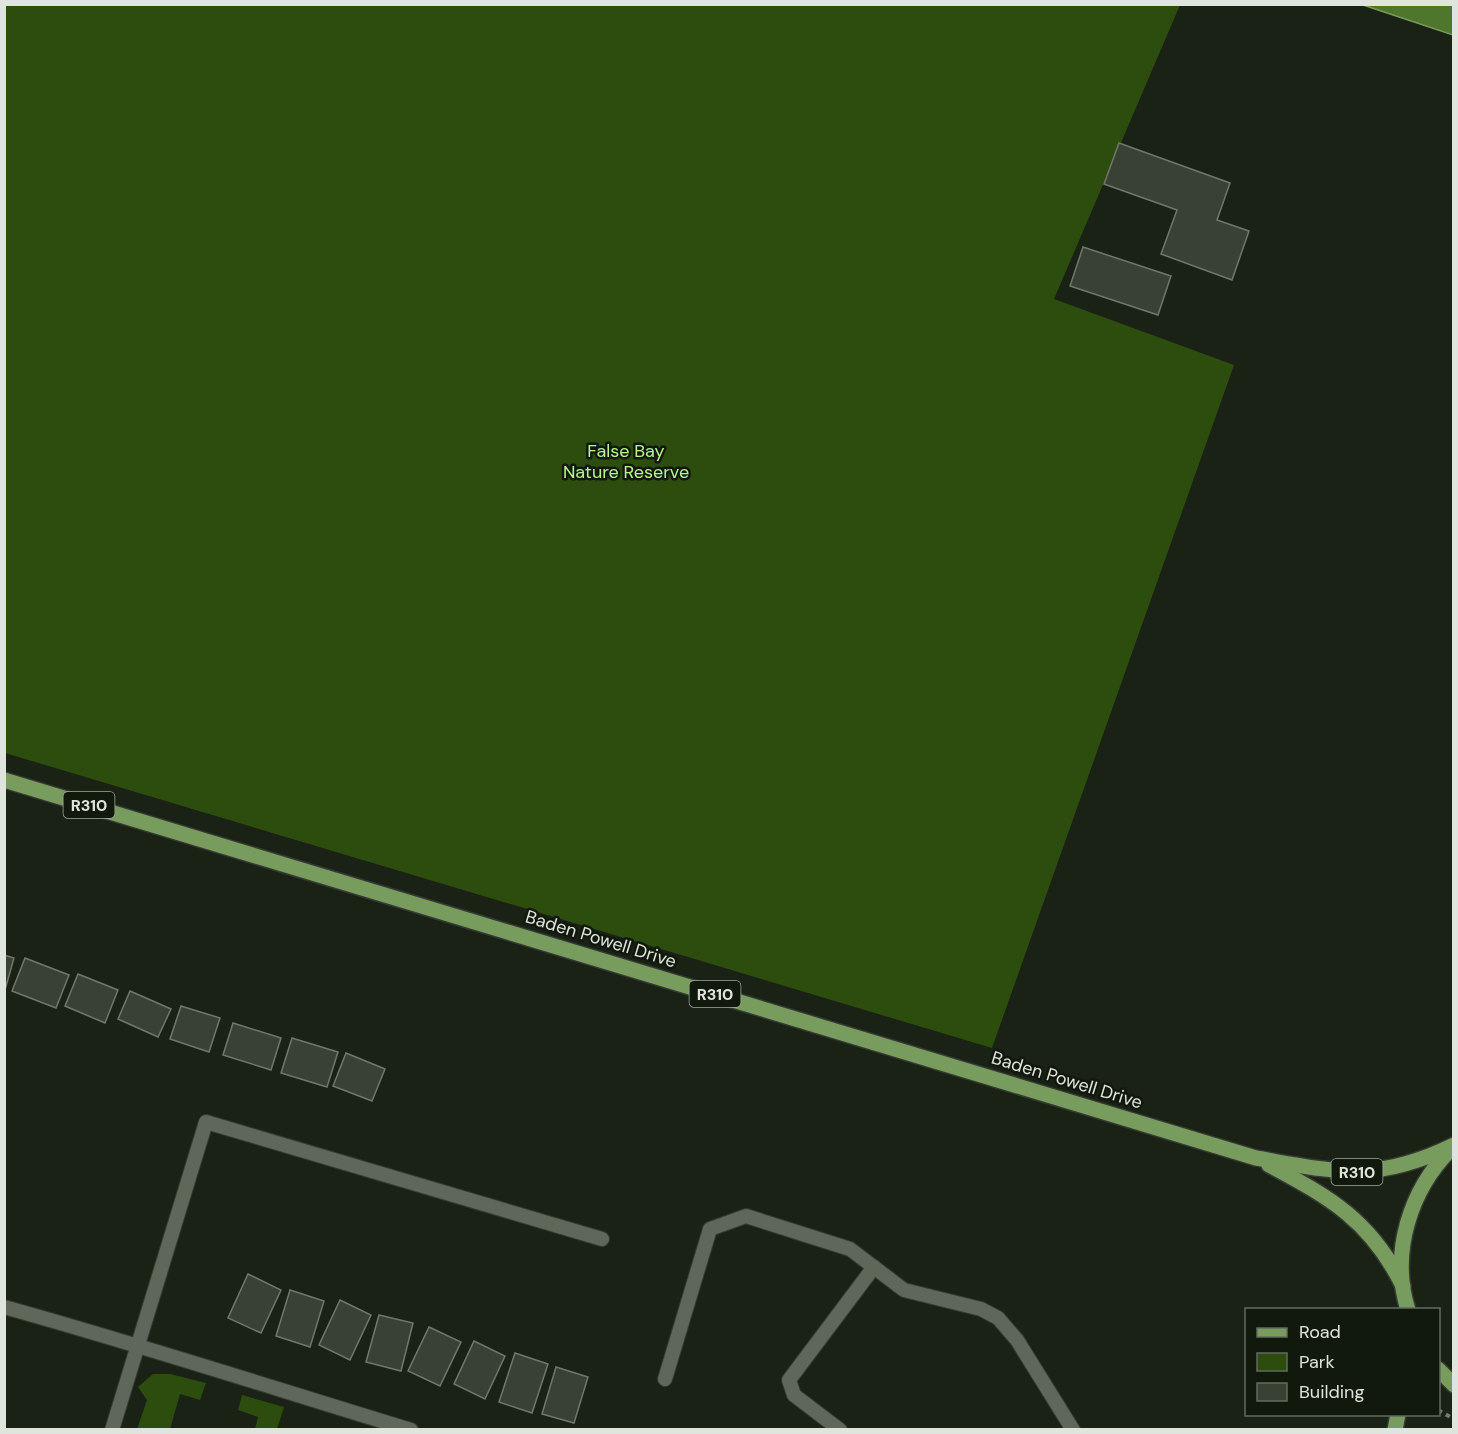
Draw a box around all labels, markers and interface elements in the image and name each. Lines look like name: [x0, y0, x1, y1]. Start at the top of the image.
park label: False Bay Nature Reserve: [563, 439, 689, 484]
road number: R310: [64, 792, 115, 818]
street label: Baden Powell Drive: [523, 905, 679, 973]
road number: R310: [690, 981, 740, 1007]
street label: Baden Powell Drive: [989, 1046, 1145, 1114]
road number: R310: [1332, 1159, 1382, 1185]
legend: [1245, 1308, 1440, 1416]
text: Road: [1299, 1320, 1341, 1344]
text: Park: [1299, 1350, 1335, 1374]
text: Building: [1299, 1380, 1364, 1404]

